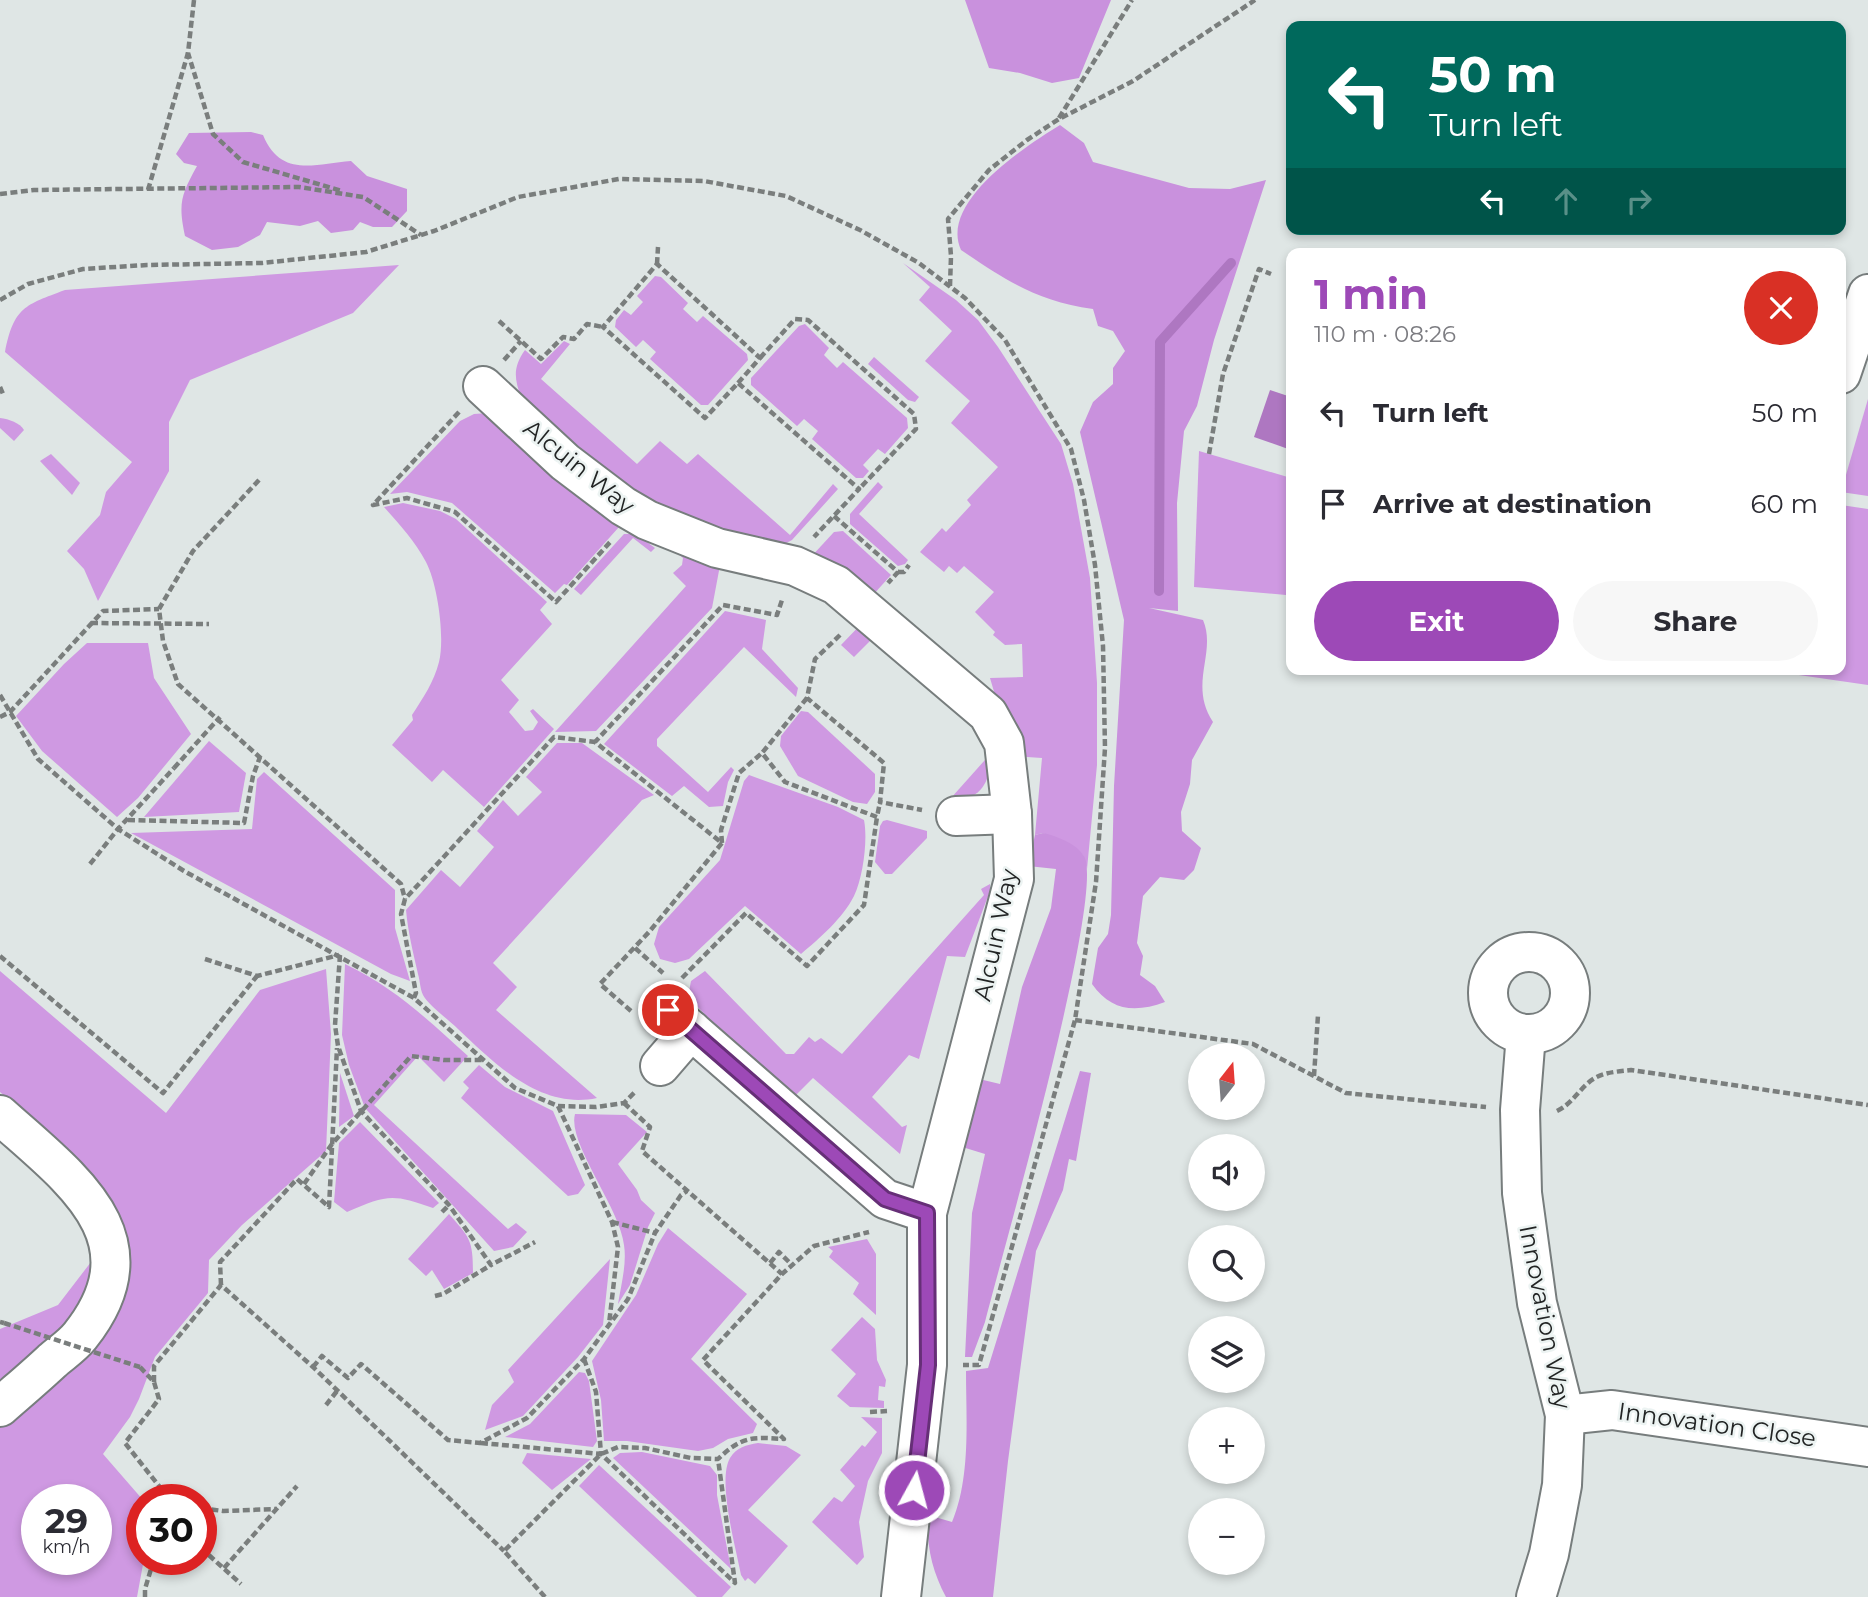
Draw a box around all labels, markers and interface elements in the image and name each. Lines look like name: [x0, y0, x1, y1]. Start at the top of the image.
text: 50 m: [1429, 45, 1557, 104]
icon: left: [1314, 49, 1405, 140]
text: Turn left: [1429, 105, 1563, 144]
icon: left: [1474, 182, 1512, 220]
icon: ahead: [1547, 182, 1585, 220]
icon: right: [1620, 182, 1658, 220]
text: 1 min: [1314, 268, 1428, 320]
button: close: [1744, 271, 1818, 345]
text: 110 m · 08:26: [1314, 320, 1456, 348]
icon: left: [1314, 394, 1352, 432]
text: Turn left: [1373, 397, 1489, 429]
text: 50 m: [1752, 397, 1818, 429]
street label: Alcuin Way: [518, 413, 641, 520]
icon: arrive: [1314, 485, 1352, 523]
text: Arrive at destination: [1373, 488, 1652, 520]
text: 60 m: [1751, 488, 1818, 520]
button: Exit: [1314, 581, 1559, 661]
button: Share: [1573, 581, 1818, 661]
street label: Alcuin Way: [967, 866, 1024, 1004]
pin: [638, 980, 698, 1040]
icon: arrive: [649, 991, 687, 1029]
north arrow: [1188, 1043, 1265, 1120]
map controls: [1188, 1043, 1265, 1575]
button: sound: [1188, 1134, 1265, 1211]
street label: Innovation Way: [1513, 1222, 1578, 1411]
button: search: [1188, 1225, 1265, 1302]
button: layers: [1188, 1316, 1265, 1393]
street label: Innovation Close: [1616, 1396, 1818, 1453]
button: +: [1188, 1407, 1265, 1484]
position arrow: [877, 1453, 951, 1527]
speed limit sign: 30: [126, 1484, 217, 1575]
button: −: [1188, 1498, 1265, 1575]
text: 29: [45, 1499, 88, 1542]
text: km/h: [42, 1536, 91, 1558]

